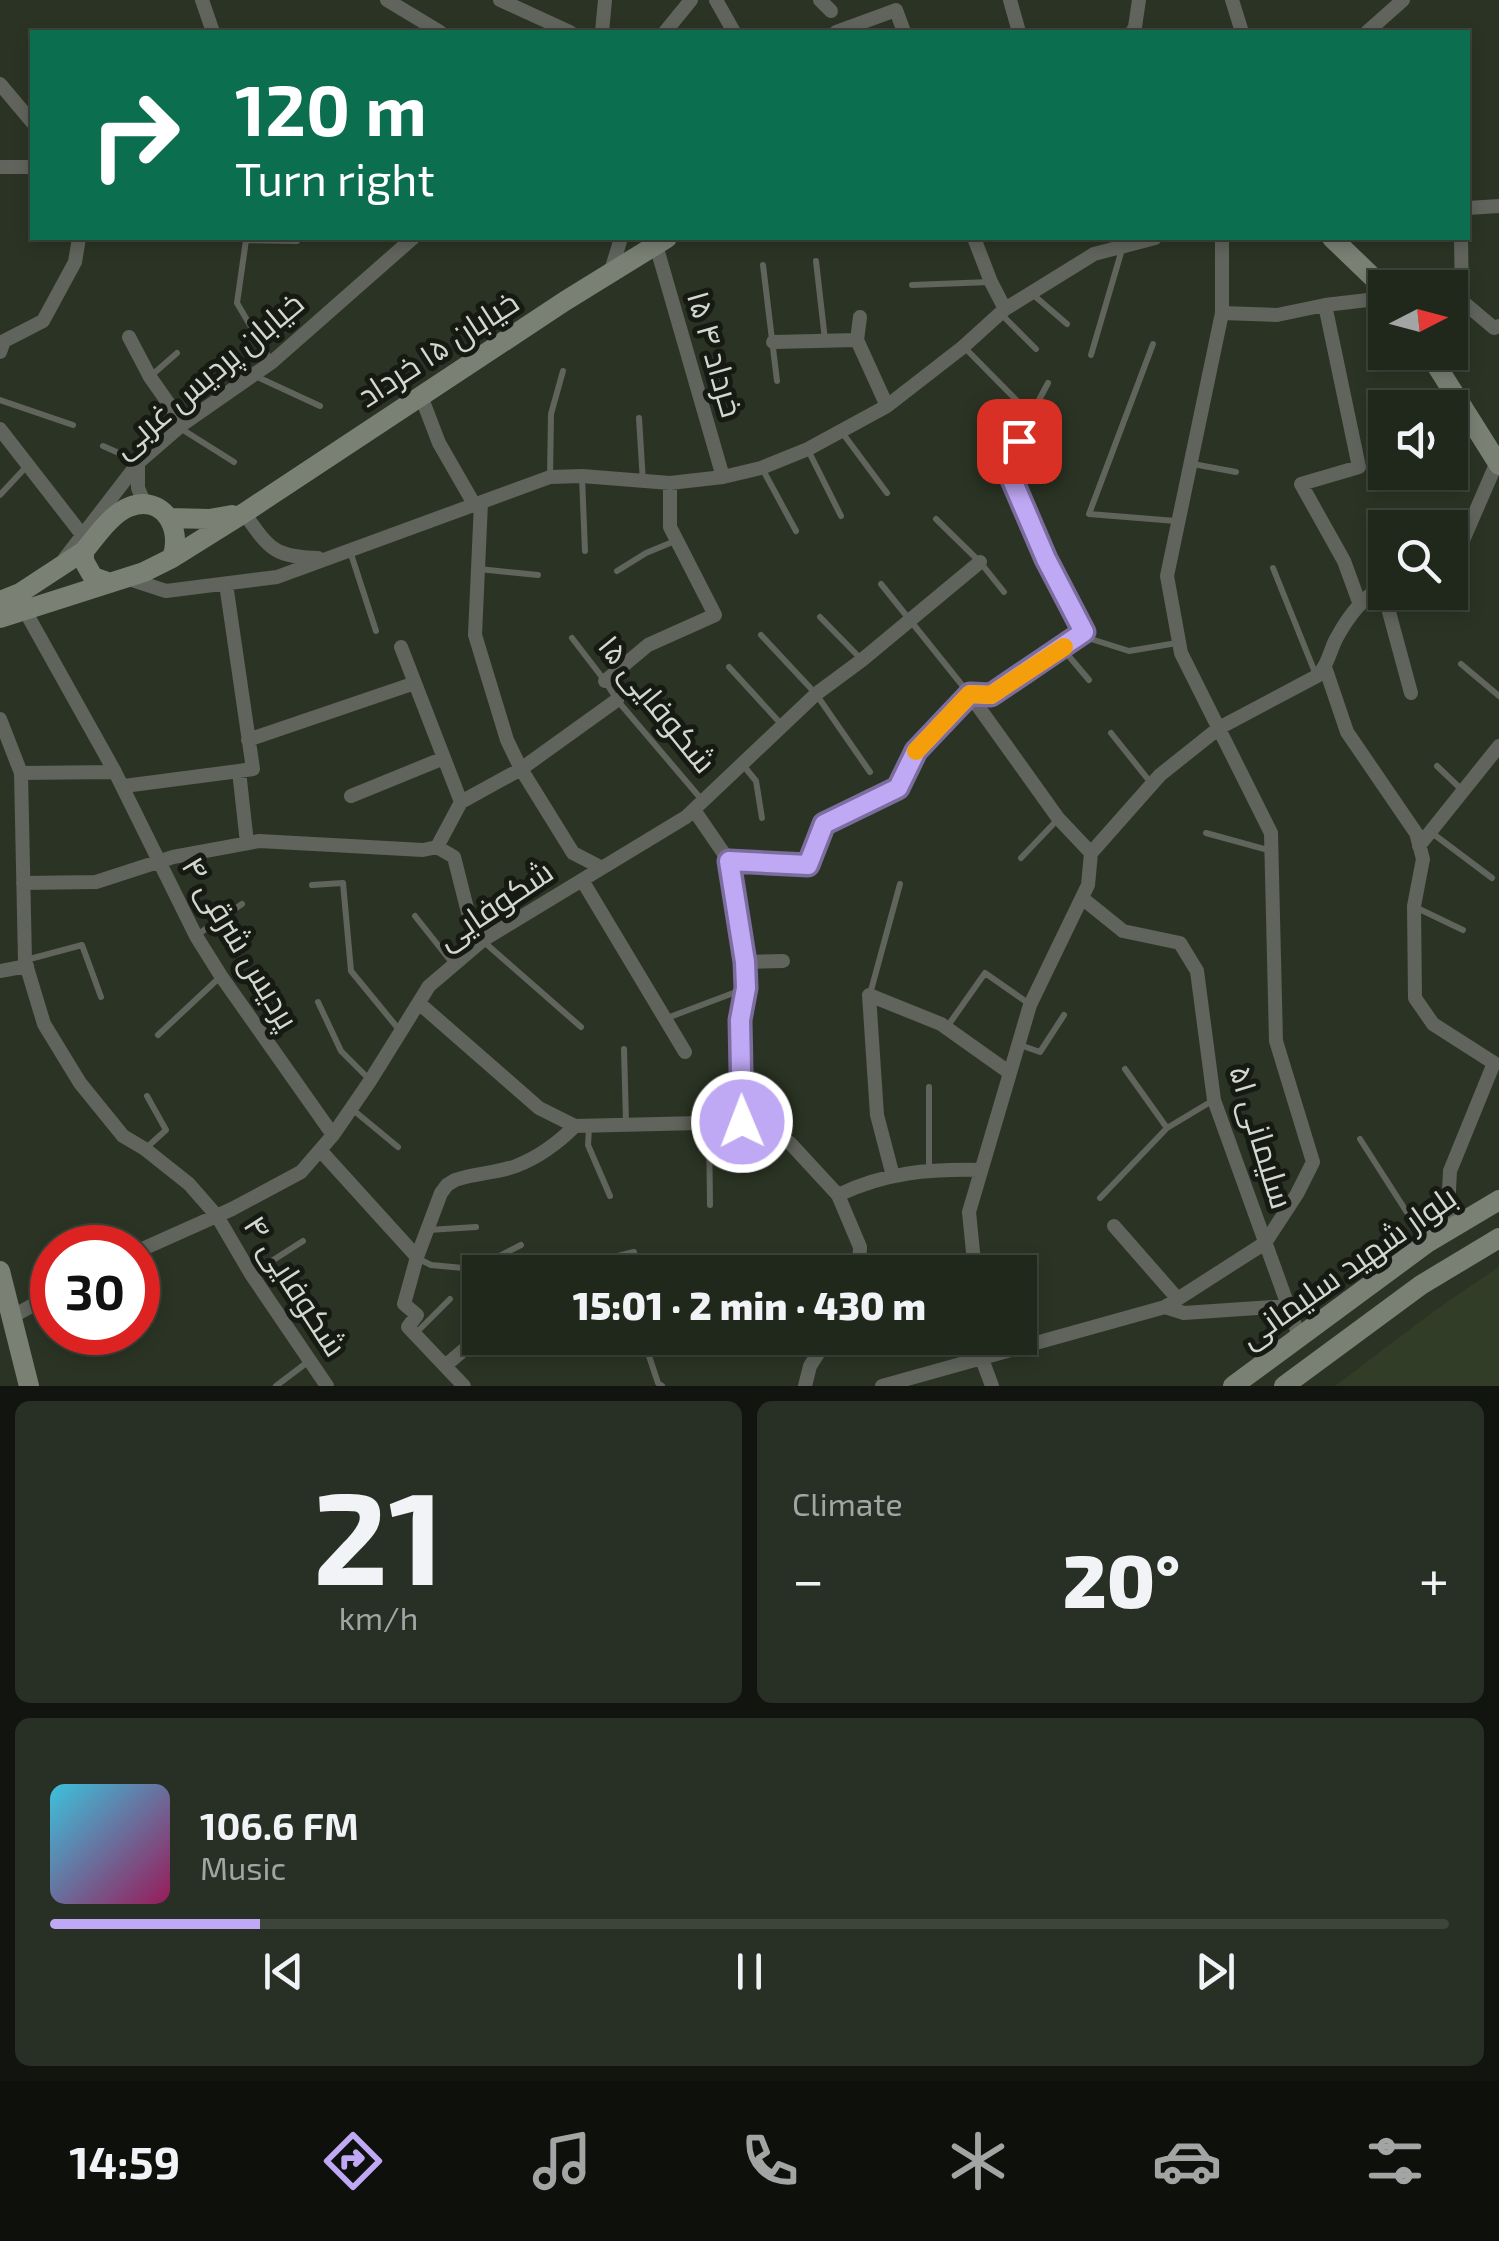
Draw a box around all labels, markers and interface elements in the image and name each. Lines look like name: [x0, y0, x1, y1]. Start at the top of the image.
text: 120 m: [235, 66, 427, 150]
icon: right: [70, 70, 200, 200]
text: Turn right: [235, 151, 435, 205]
north arrow: [1368, 270, 1468, 370]
map controls: [1368, 270, 1468, 610]
street label: خیابان ۱۵ خرداد: [349, 281, 526, 415]
street label: خیابان پردیس غربی: [103, 283, 313, 467]
street label: ۱۵ خرداد ۴: [680, 286, 753, 421]
button: sound: [1368, 390, 1468, 490]
pin: [977, 399, 1062, 484]
icon: arrive: [992, 414, 1047, 469]
button: search: [1368, 510, 1468, 610]
street label: شکوفایی ۱۵: [590, 626, 726, 781]
street label: پردیس شرقی ۴: [172, 849, 308, 1038]
street label: شکوفایی: [429, 851, 560, 958]
street label: سلیمانی ۵۱: [1221, 1060, 1303, 1213]
position arrow: [690, 1070, 794, 1174]
street label: بلوار شهید سلیمانی: [1231, 1176, 1464, 1356]
street label: شکوفایی ۴: [235, 1207, 356, 1363]
speed limit sign: 30: [30, 1225, 160, 1355]
text: 15:01 · 2 min · 430 m: [573, 1282, 926, 1328]
text: 21: [313, 1455, 444, 1611]
text: Climate: [792, 1484, 903, 1522]
text: 20°: [1063, 1533, 1180, 1623]
text: −: [792, 1545, 824, 1611]
text: +: [1419, 1545, 1449, 1611]
text: km/h: [339, 1598, 418, 1636]
text: 106.6 FM: [200, 1802, 359, 1848]
text: Music: [200, 1848, 286, 1886]
icon: previous: [256, 1944, 311, 1999]
icon: pause: [722, 1944, 777, 1999]
icon: next: [1188, 1944, 1243, 1999]
icon: directions: [318, 2126, 388, 2196]
icon: music: [527, 2126, 597, 2196]
icon: phone: [735, 2126, 805, 2196]
icon: climate: [943, 2126, 1013, 2196]
icon: car: [1152, 2126, 1222, 2196]
icon: filters: [1360, 2126, 1430, 2196]
text: 14:59: [69, 2134, 180, 2188]

